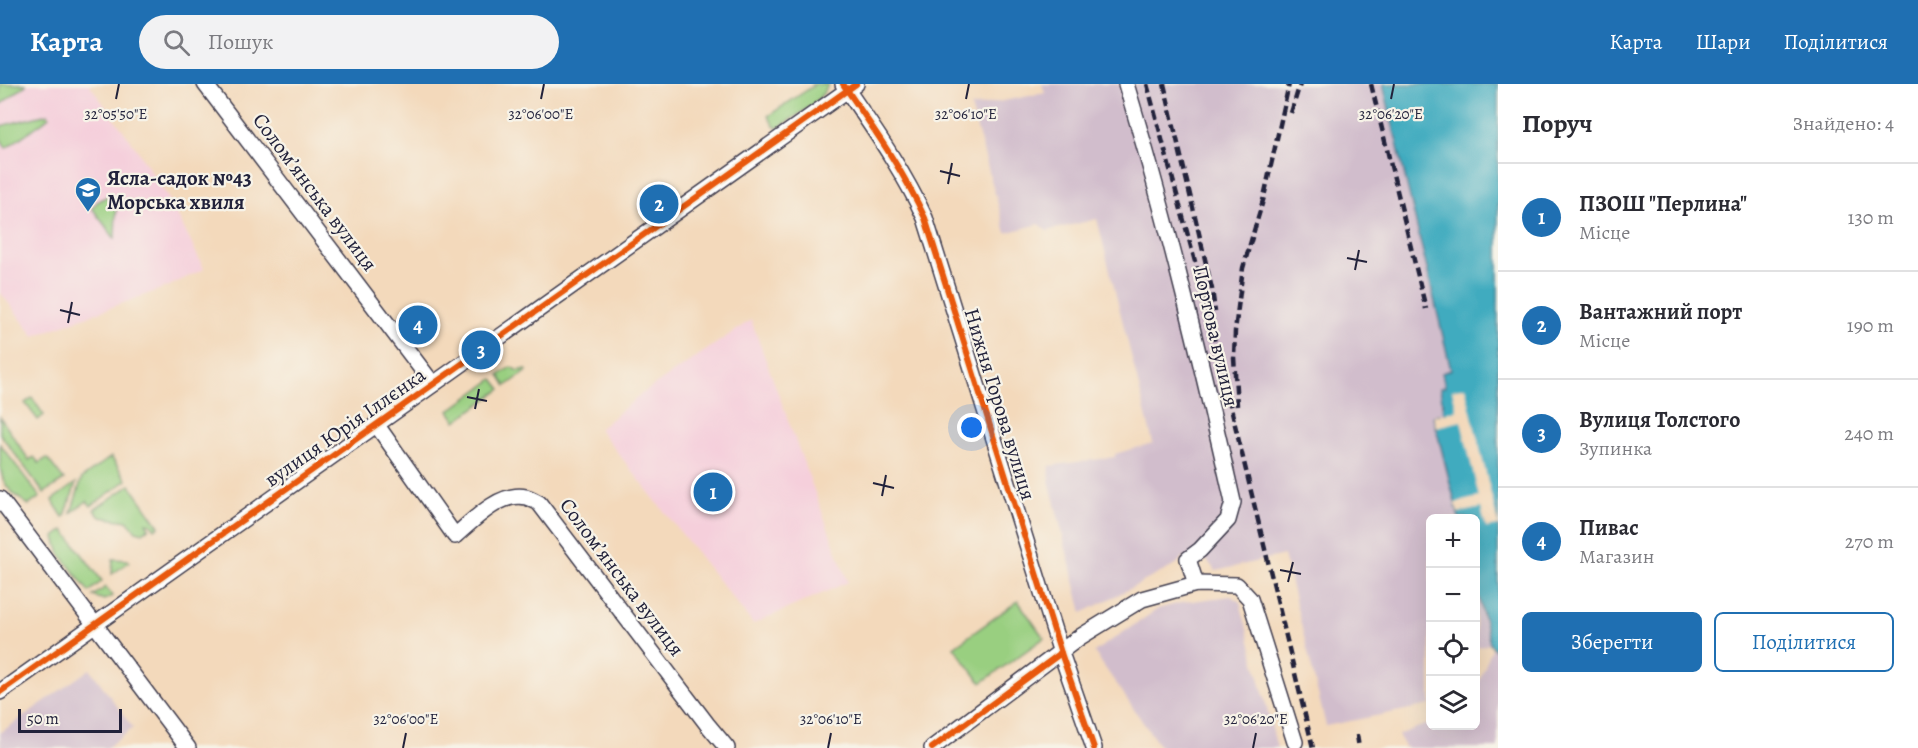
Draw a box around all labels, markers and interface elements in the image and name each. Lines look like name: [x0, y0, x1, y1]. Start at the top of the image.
search box: [139, 15, 559, 69]
text: Карта: [30, 23, 103, 61]
icon: search: [160, 26, 193, 59]
text: Пошук: [208, 27, 273, 57]
text: Карта: [1610, 28, 1662, 56]
text: Шари: [1695, 28, 1750, 56]
text: Поділитися: [1783, 28, 1888, 56]
text: 32°05'50"E: [85, 104, 147, 124]
text: 32°06'00"E: [509, 104, 573, 124]
text: 32°06'10"E: [935, 104, 997, 124]
text: 32°06'20"E: [1359, 104, 1423, 124]
text: Поруч: [1522, 106, 1593, 141]
street label: Соломʼянська вулиця: [246, 107, 384, 277]
text: Знайдено: 4: [1793, 110, 1894, 137]
place label: Ясла-садок №43 Морська хвиля: [107, 164, 252, 216]
school or university icon: Ясла-садок №43 Морська хвиля: [73, 175, 103, 213]
pin: 2: [640, 182, 678, 226]
text: ПЗОШ "Перлина": [1579, 189, 1747, 219]
text: 1: [1538, 204, 1545, 231]
text: 130 m: [1848, 204, 1894, 231]
text: Місце: [1579, 219, 1630, 246]
street label: Портова вулиця: [1186, 263, 1246, 409]
text: Вантажний порт: [1579, 297, 1742, 327]
pin: 4: [398, 302, 438, 348]
street label: Нижня Горова вулиця: [957, 305, 1043, 503]
text: 2: [1537, 312, 1546, 339]
text: 190 m: [1847, 312, 1894, 339]
text: Місце: [1579, 327, 1630, 354]
pin: 3: [462, 328, 500, 372]
street label: вулиця Юрія Іллєнка: [259, 361, 431, 493]
text: Вулиця Толстого: [1579, 405, 1740, 435]
your location: [957, 413, 986, 442]
text: 3: [1537, 420, 1546, 447]
text: 240 m: [1844, 420, 1894, 447]
text: Зупинка: [1579, 435, 1652, 462]
pin: 1: [694, 470, 732, 514]
street label: Соломʼянська вулиця: [553, 492, 691, 662]
text: Пивас: [1579, 513, 1639, 543]
map controls: [1426, 514, 1480, 730]
button: +: [1426, 514, 1480, 568]
text: 4: [1537, 528, 1546, 555]
text: 270 m: [1845, 528, 1894, 555]
text: Магазин: [1579, 543, 1654, 570]
button: −: [1426, 568, 1480, 622]
button: Зберегти: [1522, 612, 1702, 672]
button: Поділитися: [1714, 612, 1894, 672]
button: locate: [1426, 622, 1480, 676]
button: layers: [1426, 676, 1480, 730]
scale bar: [18, 706, 122, 734]
text: 50 m: [27, 708, 59, 730]
text: 32°06'00"E: [374, 709, 438, 729]
text: 32°06'10"E: [800, 709, 862, 729]
text: 32°06'20"E: [1224, 709, 1288, 729]

